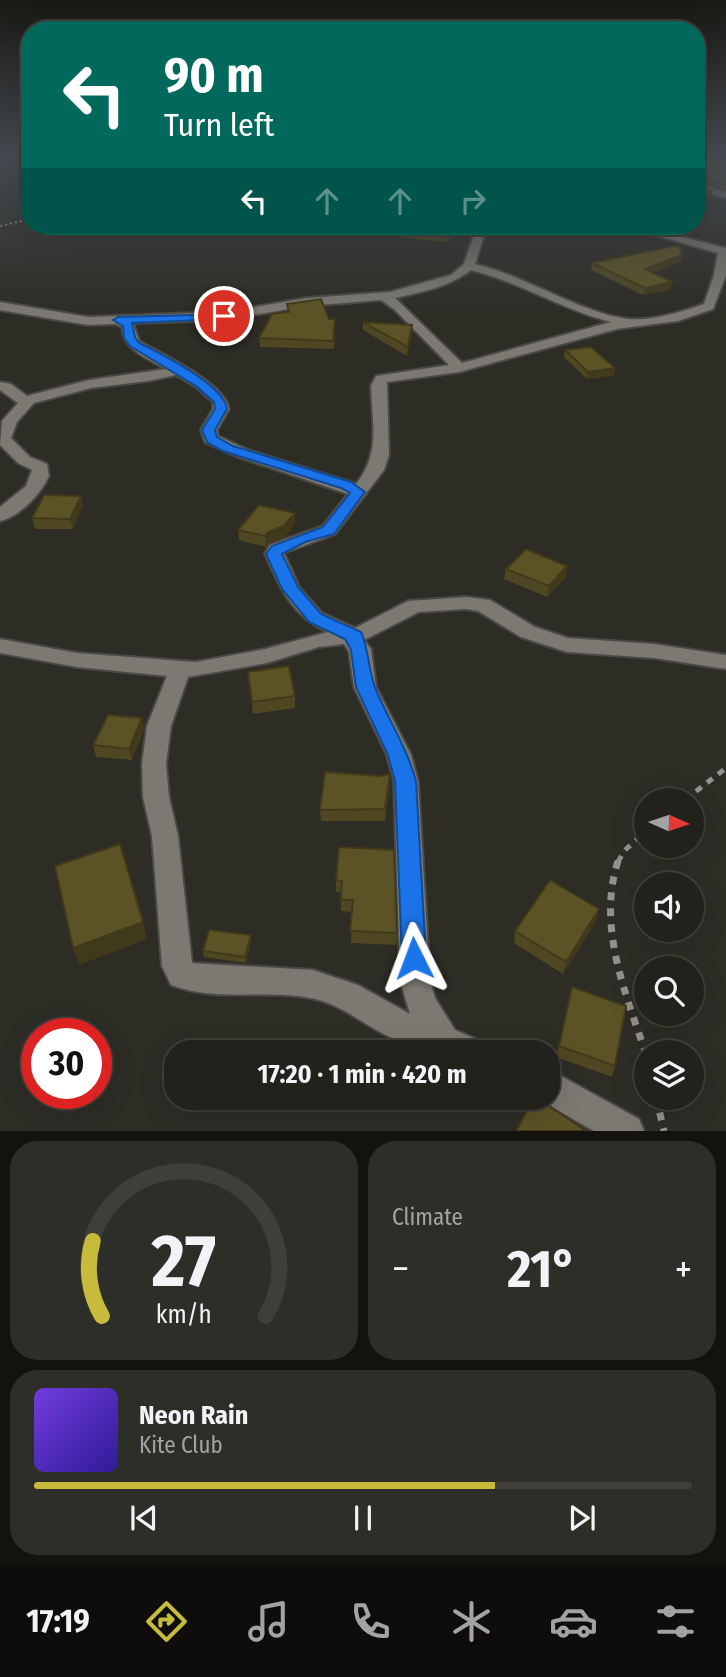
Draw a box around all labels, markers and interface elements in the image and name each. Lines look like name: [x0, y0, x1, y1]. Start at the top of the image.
text: 90 m: [164, 46, 264, 105]
icon: left: [49, 49, 140, 140]
text: Turn left: [164, 106, 274, 144]
icon: left: [235, 182, 273, 220]
icon: ahead: [308, 182, 346, 220]
icon: ahead: [381, 182, 419, 220]
icon: right: [454, 182, 492, 220]
pin: [194, 286, 254, 346]
icon: arrive: [205, 297, 243, 335]
north arrow: [634, 788, 704, 858]
map controls: [634, 788, 704, 1110]
button: sound: [634, 872, 704, 942]
position arrow: [377, 921, 451, 995]
button: search: [634, 956, 704, 1026]
speed limit sign: 30: [21, 1018, 112, 1109]
button: layers: [634, 1040, 704, 1110]
text: 17:20 · 1 min · 420 m: [258, 1059, 466, 1090]
text: Climate: [392, 1203, 463, 1231]
text: 27: [151, 1219, 216, 1306]
text: 21°: [507, 1238, 577, 1301]
text: −: [392, 1246, 409, 1292]
text: +: [675, 1246, 692, 1292]
text: km/h: [156, 1300, 212, 1330]
text: Neon Rain: [139, 1400, 248, 1431]
text: Kite Club: [139, 1431, 223, 1459]
icon: previous: [125, 1499, 163, 1537]
icon: pause: [344, 1499, 382, 1537]
icon: next: [563, 1499, 601, 1537]
icon: directions: [142, 1597, 191, 1646]
icon: music: [244, 1597, 293, 1646]
icon: phone: [346, 1597, 395, 1646]
icon: climate: [447, 1597, 496, 1646]
icon: car: [549, 1597, 598, 1646]
icon: filters: [651, 1597, 700, 1646]
text: 17:19: [26, 1602, 90, 1640]

